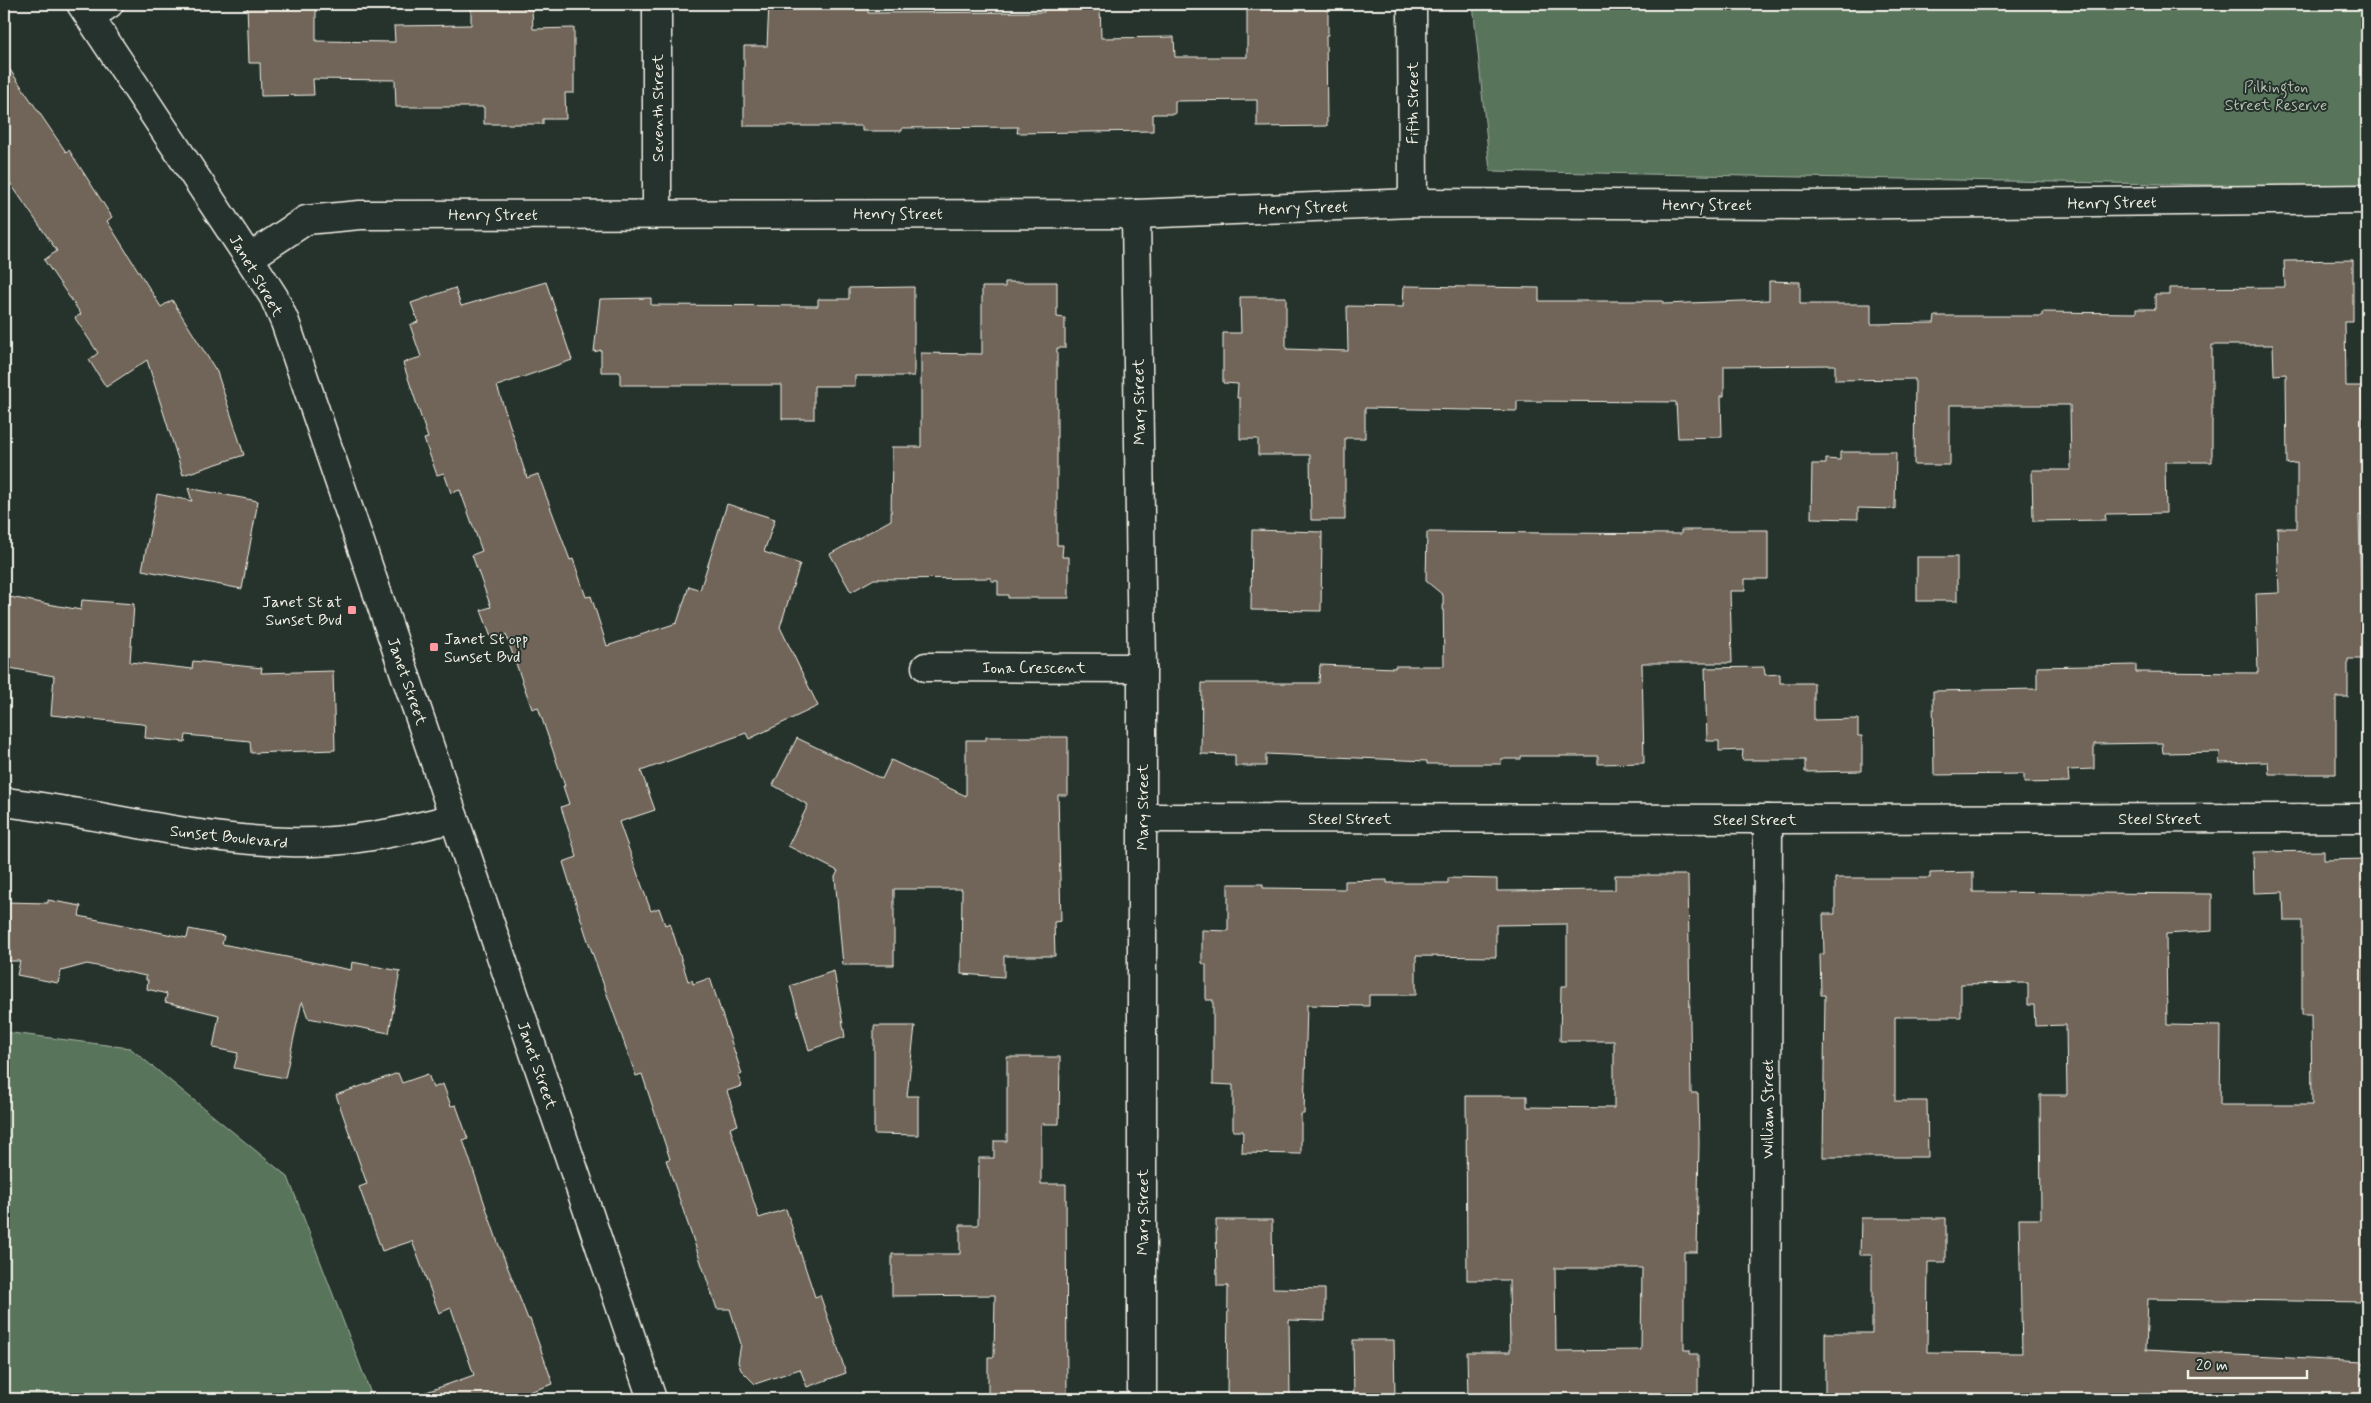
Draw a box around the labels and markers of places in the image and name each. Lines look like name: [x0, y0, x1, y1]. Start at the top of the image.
place label: Janet St at Sunset Bvd: [262, 592, 342, 631]
marker: Janet St at Sunset Bvd: [346, 604, 358, 616]
place label: Janet St opp Sunset Bvd: [444, 629, 528, 668]
marker: Janet St opp Sunset Bvd: [428, 641, 440, 653]

